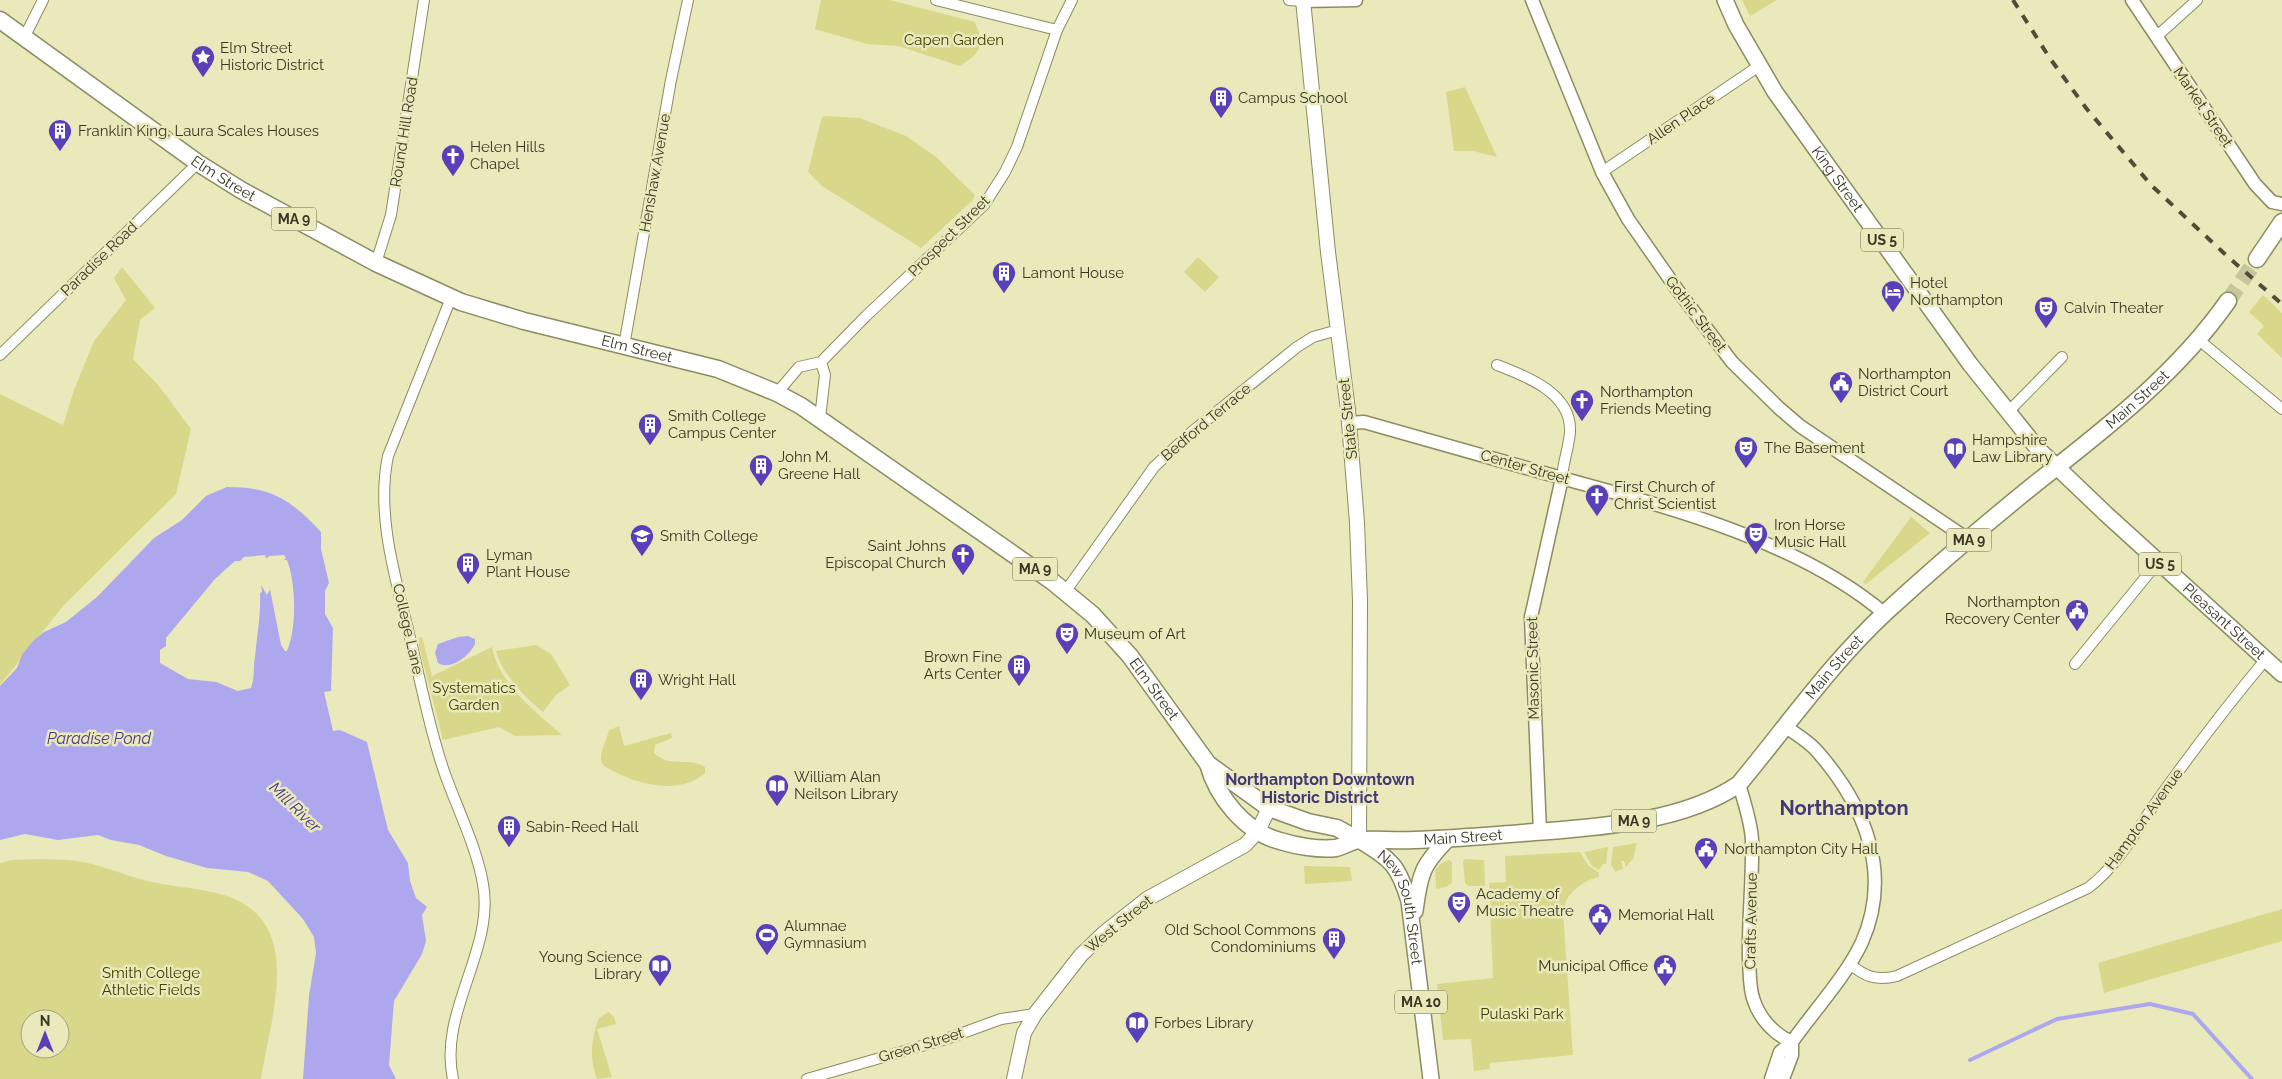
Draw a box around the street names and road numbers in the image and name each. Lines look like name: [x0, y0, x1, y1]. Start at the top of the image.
street label: Market Street: [2169, 63, 2237, 151]
street label: Round Hill Road: [386, 76, 422, 188]
street label: Allen Place: [1644, 90, 1719, 148]
street label: Henshaw Avenue: [636, 112, 674, 234]
street label: King Street: [1808, 143, 1867, 215]
street label: Elm Street: [187, 152, 259, 205]
street label: Prospect Street: [905, 192, 993, 280]
road number: MA 9: [272, 208, 316, 230]
street label: Paradise Road: [57, 218, 141, 300]
road number: US 5: [1861, 228, 1903, 252]
street label: Gothic Street: [1662, 273, 1730, 355]
street label: Elm Street: [599, 331, 674, 366]
street label: Main Street: [2102, 367, 2173, 433]
street label: State Street: [1335, 378, 1361, 460]
street label: Bedford Terrace: [1158, 379, 1255, 465]
street label: Center Street: [1478, 446, 1572, 488]
road number: MA 9: [1946, 528, 1992, 552]
road number: US 5: [2139, 552, 2181, 576]
road number: MA 9: [1012, 558, 1058, 580]
street label: Pleasant Street: [2179, 579, 2269, 663]
street label: College Lane: [389, 582, 427, 676]
street label: Masonic Street: [1523, 616, 1543, 720]
street label: Main Street: [1802, 631, 1867, 703]
street label: Elm Street: [1125, 654, 1182, 724]
street label: Hampton Avenue: [2101, 765, 2187, 873]
road number: MA 9: [1612, 809, 1656, 832]
street label: Main Street: [1423, 826, 1503, 849]
street label: New South Street: [1374, 846, 1426, 966]
street label: Crafts Avenue: [1741, 872, 1761, 970]
street label: West Street: [1082, 891, 1156, 957]
road number: MA 10: [1395, 990, 1447, 1014]
street label: Green Street: [877, 1024, 965, 1066]

